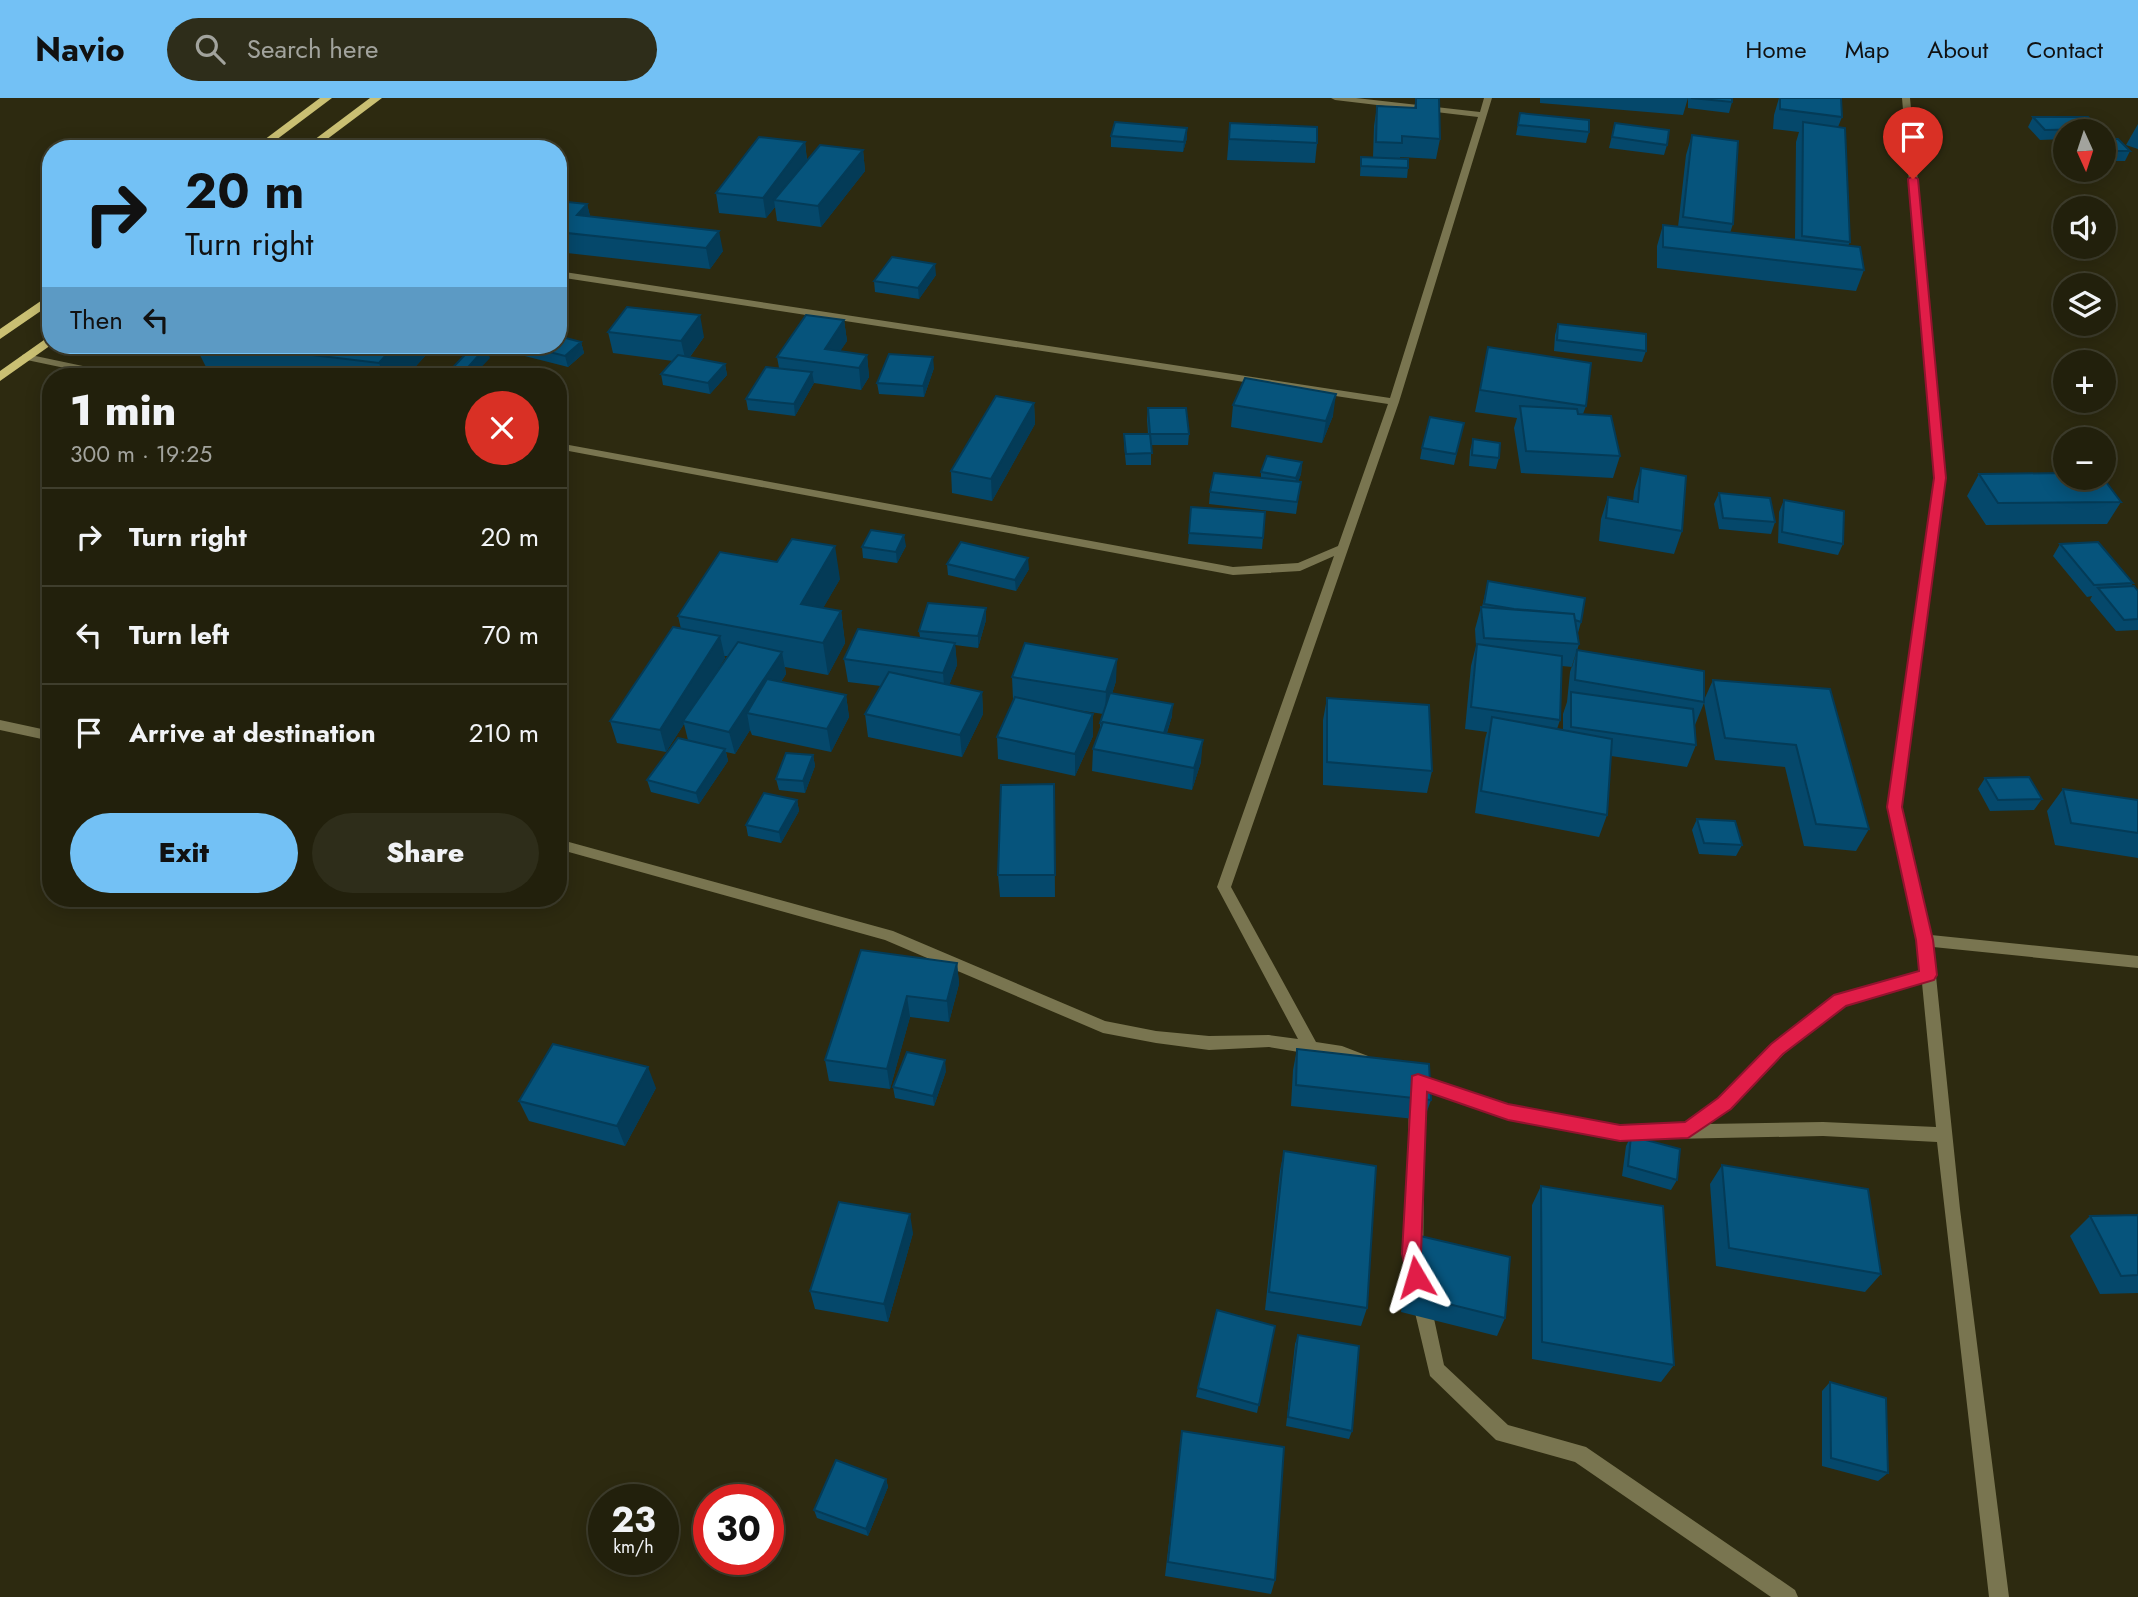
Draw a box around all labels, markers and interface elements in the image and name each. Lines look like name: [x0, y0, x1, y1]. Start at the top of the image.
search box: [167, 18, 657, 81]
text: Navio: [35, 26, 125, 73]
icon: search: [191, 30, 229, 68]
text: Search here: [247, 30, 378, 68]
text: Home: [1745, 32, 1807, 67]
text: Map: [1845, 32, 1889, 67]
text: About: [1927, 32, 1988, 67]
text: Contact: [2026, 32, 2103, 67]
pin: [1883, 107, 1943, 179]
icon: arrive: [1894, 118, 1932, 156]
north arrow: [2053, 119, 2116, 182]
map controls: [2053, 119, 2116, 490]
text: 20 m: [185, 156, 304, 226]
icon: right: [70, 168, 161, 259]
button: sound: [2053, 196, 2116, 259]
text: Turn right: [185, 221, 314, 267]
button: layers: [2053, 273, 2116, 336]
text: Then: [70, 301, 123, 339]
icon: left: [137, 301, 175, 339]
button: +: [2053, 350, 2116, 413]
text: 1 min: [70, 380, 176, 441]
button: close: [465, 391, 539, 465]
button: −: [2053, 427, 2116, 490]
text: 300 m · 19:25: [70, 437, 212, 471]
icon: right: [70, 518, 108, 556]
text: Turn right: [129, 518, 247, 556]
text: 20 m: [481, 518, 539, 556]
icon: left: [70, 616, 108, 654]
text: Turn left: [129, 616, 229, 654]
text: 70 m: [482, 616, 539, 654]
icon: arrive: [70, 714, 108, 752]
text: Arrive at destination: [129, 714, 376, 752]
text: 210 m: [469, 714, 539, 752]
button: Exit: [70, 813, 298, 893]
button: Share: [312, 813, 539, 893]
position arrow: [1379, 1240, 1453, 1314]
speed limit sign: 30: [693, 1484, 784, 1575]
text: 23: [611, 1495, 656, 1545]
text: km/h: [613, 1534, 654, 1560]

